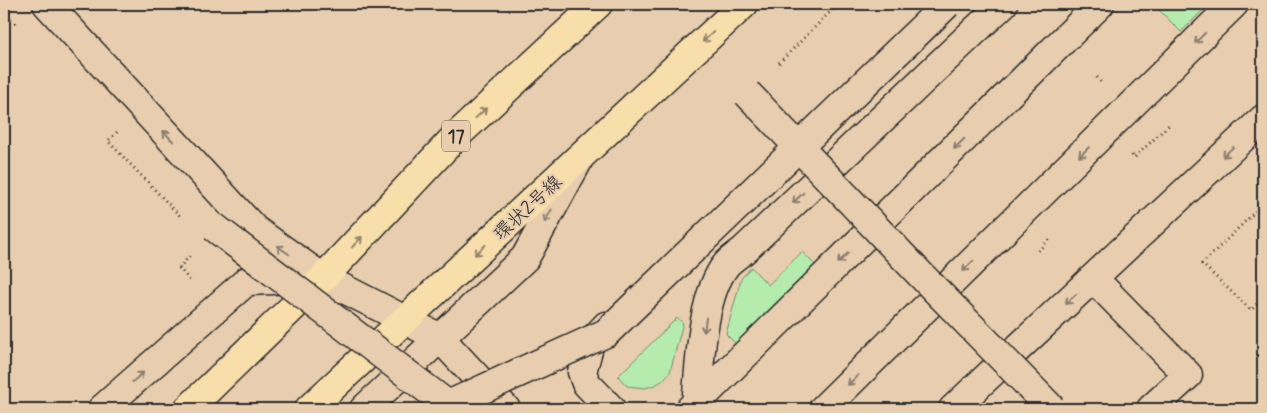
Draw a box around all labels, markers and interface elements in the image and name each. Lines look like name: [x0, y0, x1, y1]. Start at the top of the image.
one-way arrow: [702, 31, 715, 43]
one-way arrow: [1193, 32, 1206, 44]
one-way arrow: [475, 107, 488, 119]
road number: 17: [442, 120, 470, 152]
one-way arrow: [163, 130, 175, 143]
one-way arrow: [953, 138, 965, 150]
one-way arrow: [1078, 146, 1090, 158]
one-way arrow: [1221, 146, 1234, 158]
street label: 環状2号線: [488, 170, 568, 246]
one-way arrow: [792, 192, 804, 204]
one-way arrow: [543, 208, 553, 223]
one-way arrow: [351, 236, 363, 249]
one-way arrow: [474, 244, 487, 256]
one-way arrow: [277, 245, 291, 255]
one-way arrow: [838, 252, 850, 264]
one-way arrow: [962, 260, 975, 272]
one-way arrow: [1065, 293, 1078, 305]
one-way arrow: [699, 316, 709, 332]
one-way arrow: [132, 371, 145, 383]
one-way arrow: [846, 374, 859, 386]

